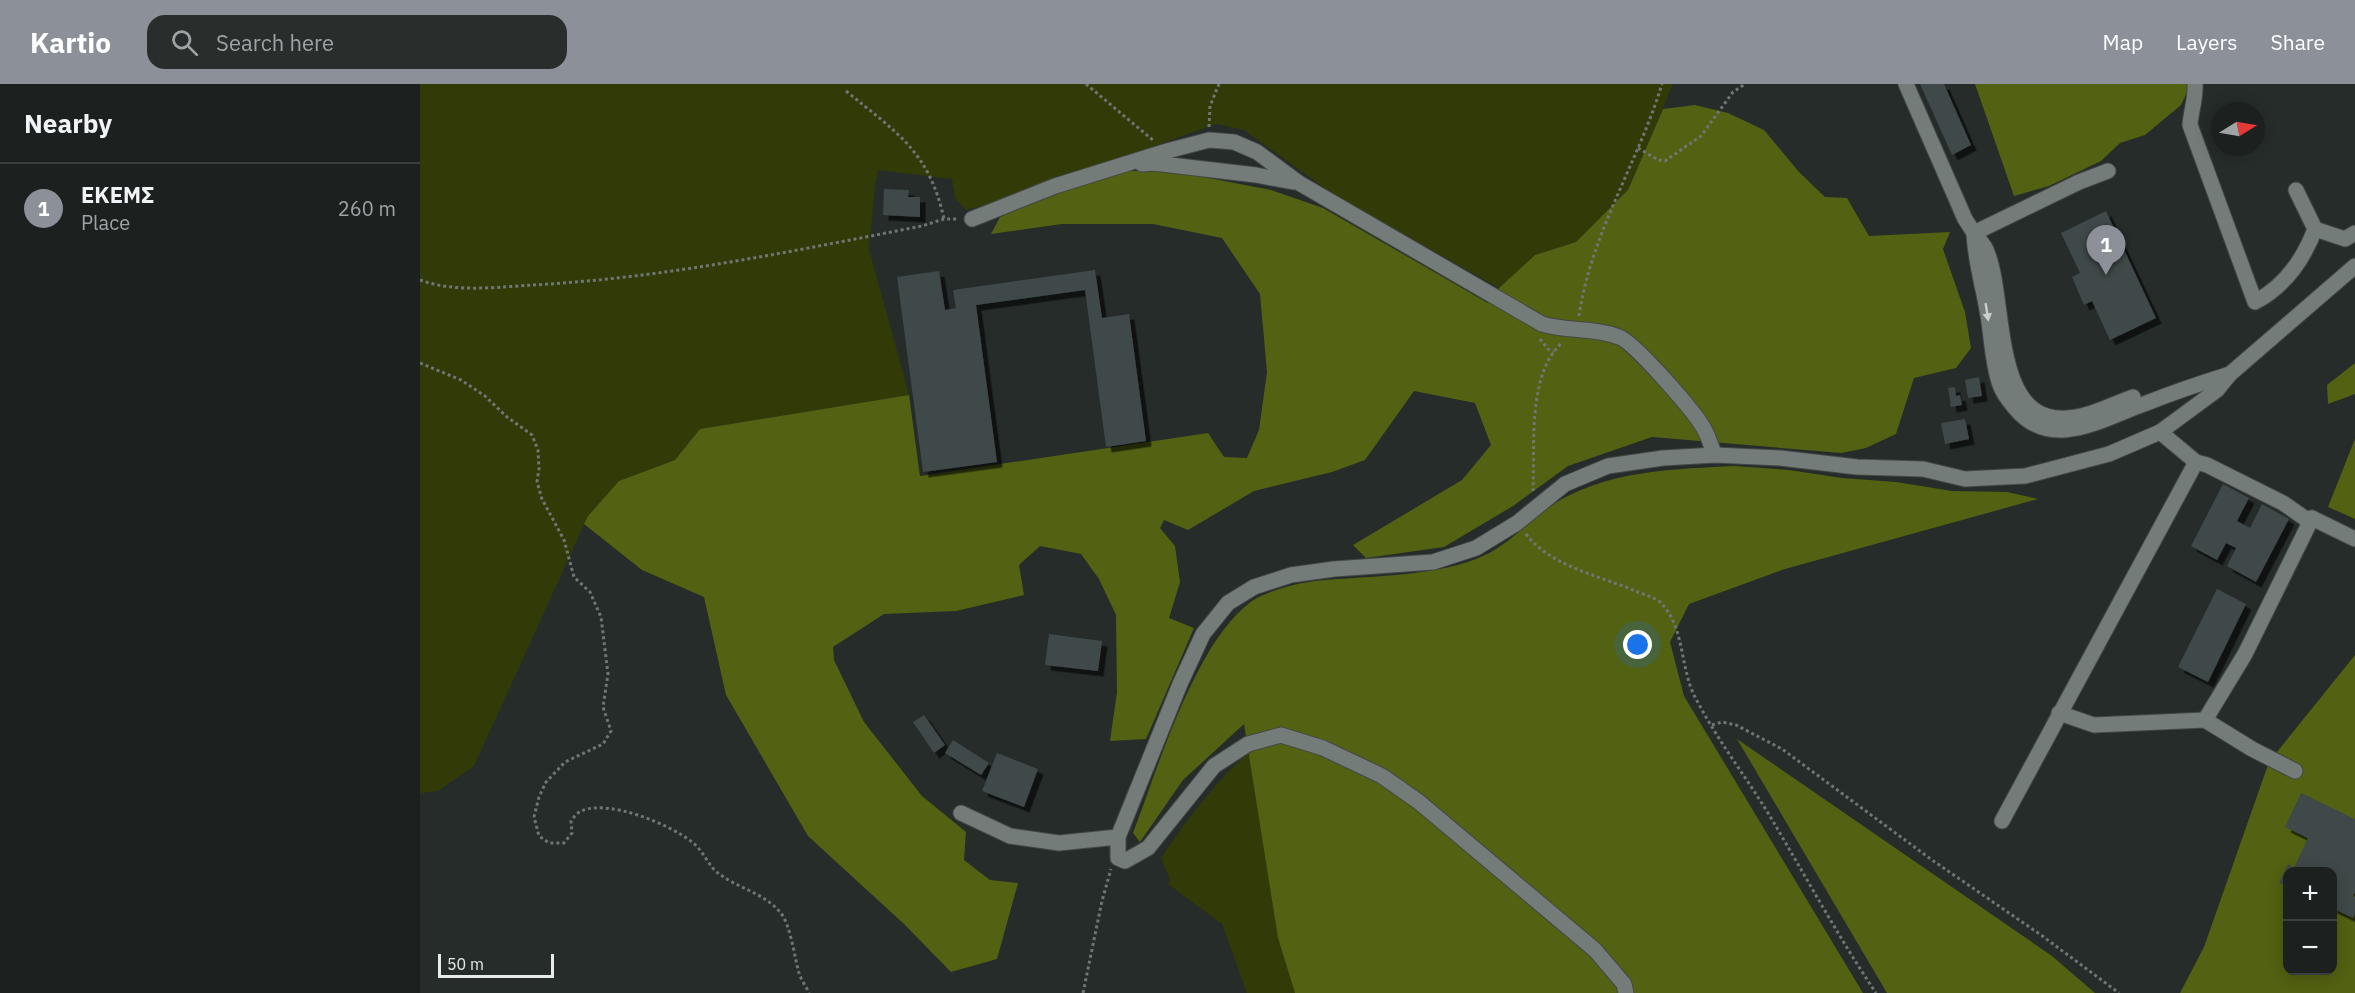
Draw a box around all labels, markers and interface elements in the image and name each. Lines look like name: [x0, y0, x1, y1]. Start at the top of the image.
search box: [147, 15, 567, 69]
text: Kartio: [30, 24, 111, 61]
icon: search: [168, 26, 201, 59]
text: Search here: [216, 28, 334, 57]
text: Map: [2103, 28, 2143, 56]
text: Layers: [2176, 28, 2238, 56]
text: Share: [2271, 28, 2325, 56]
north arrow: [2211, 102, 2265, 156]
text: Nearby: [24, 106, 112, 140]
text: ΕΚΕΜΣ: [81, 180, 154, 209]
text: 1: [38, 195, 50, 222]
text: 260 m: [338, 195, 396, 222]
text: Place: [81, 209, 130, 236]
pin: 1: [2086, 226, 2126, 275]
one-way arrow: [1983, 303, 1992, 322]
your location: [1623, 630, 1652, 659]
map controls: [2283, 867, 2337, 975]
button: +: [2283, 867, 2337, 921]
button: −: [2283, 921, 2337, 975]
scale bar: [438, 951, 554, 978]
text: 50 m: [447, 954, 484, 974]

